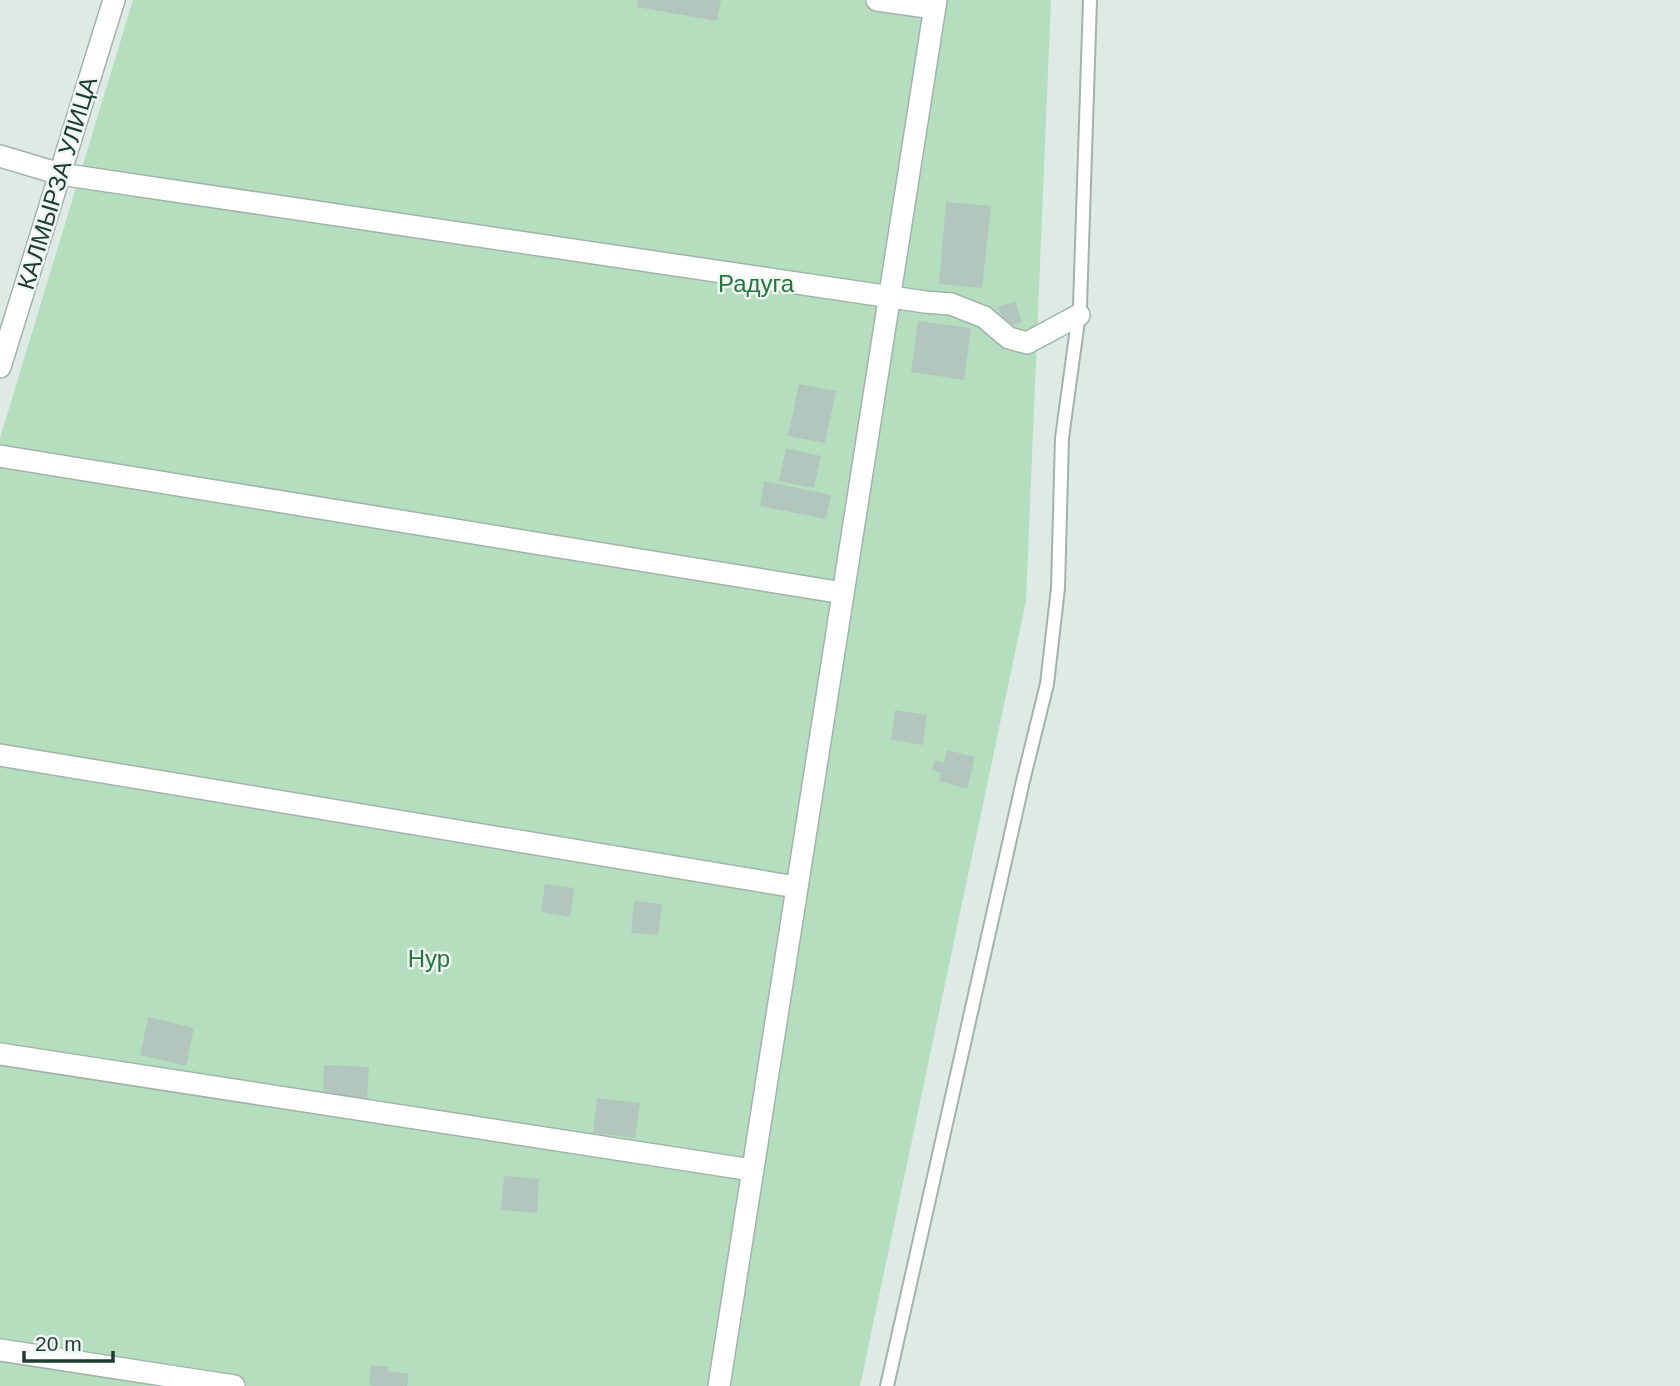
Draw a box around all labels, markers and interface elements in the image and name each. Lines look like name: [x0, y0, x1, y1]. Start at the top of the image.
street label: КАЛМЫРЗА УЛИЦА: [12, 73, 102, 293]
park label: Радуга: [718, 270, 795, 297]
park label: Нур: [408, 945, 450, 972]
scale bar: [24, 1320, 114, 1364]
text: 20 m: [35, 1332, 82, 1355]

